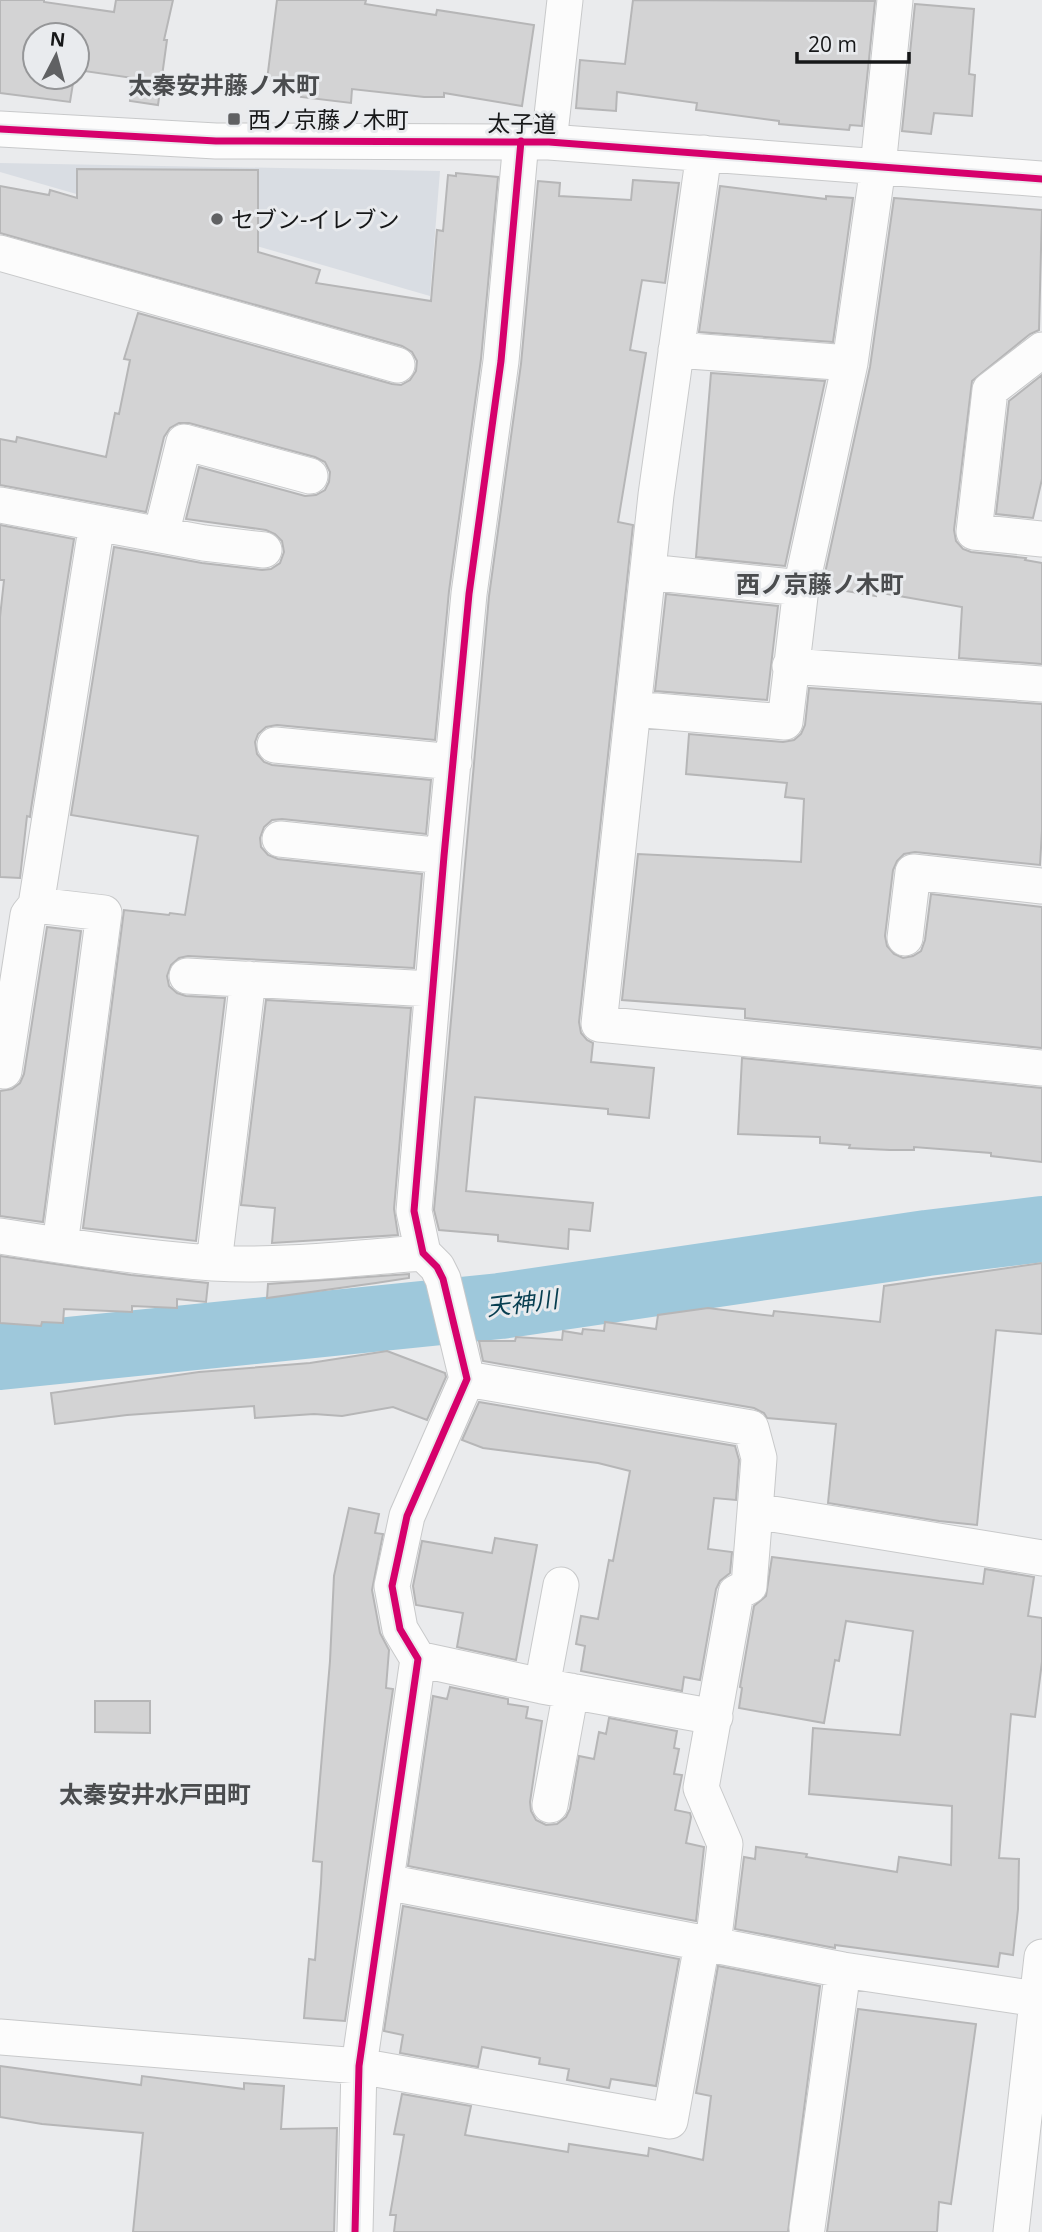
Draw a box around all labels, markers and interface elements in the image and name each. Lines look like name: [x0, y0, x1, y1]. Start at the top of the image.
north arrow: [21, 21, 91, 91]
scale bar: [797, 21, 909, 65]
text: N: [49, 25, 67, 53]
text: 20 m: [808, 30, 857, 58]
district label: 太秦安井藤ノ木町: [128, 68, 320, 101]
place label: 西ノ京藤ノ木町: [248, 103, 409, 135]
street label: 太子道: [487, 106, 557, 140]
marker: 西ノ京藤ノ木町: [226, 111, 242, 127]
place label: セブン-イレブン: [231, 203, 399, 235]
marker: セブン-イレブン: [209, 211, 225, 227]
district label: 西ノ京藤ノ木町: [736, 567, 904, 600]
water label: 天神川: [484, 1281, 563, 1323]
district label: 太秦安井水戸田町: [59, 1777, 251, 1810]

